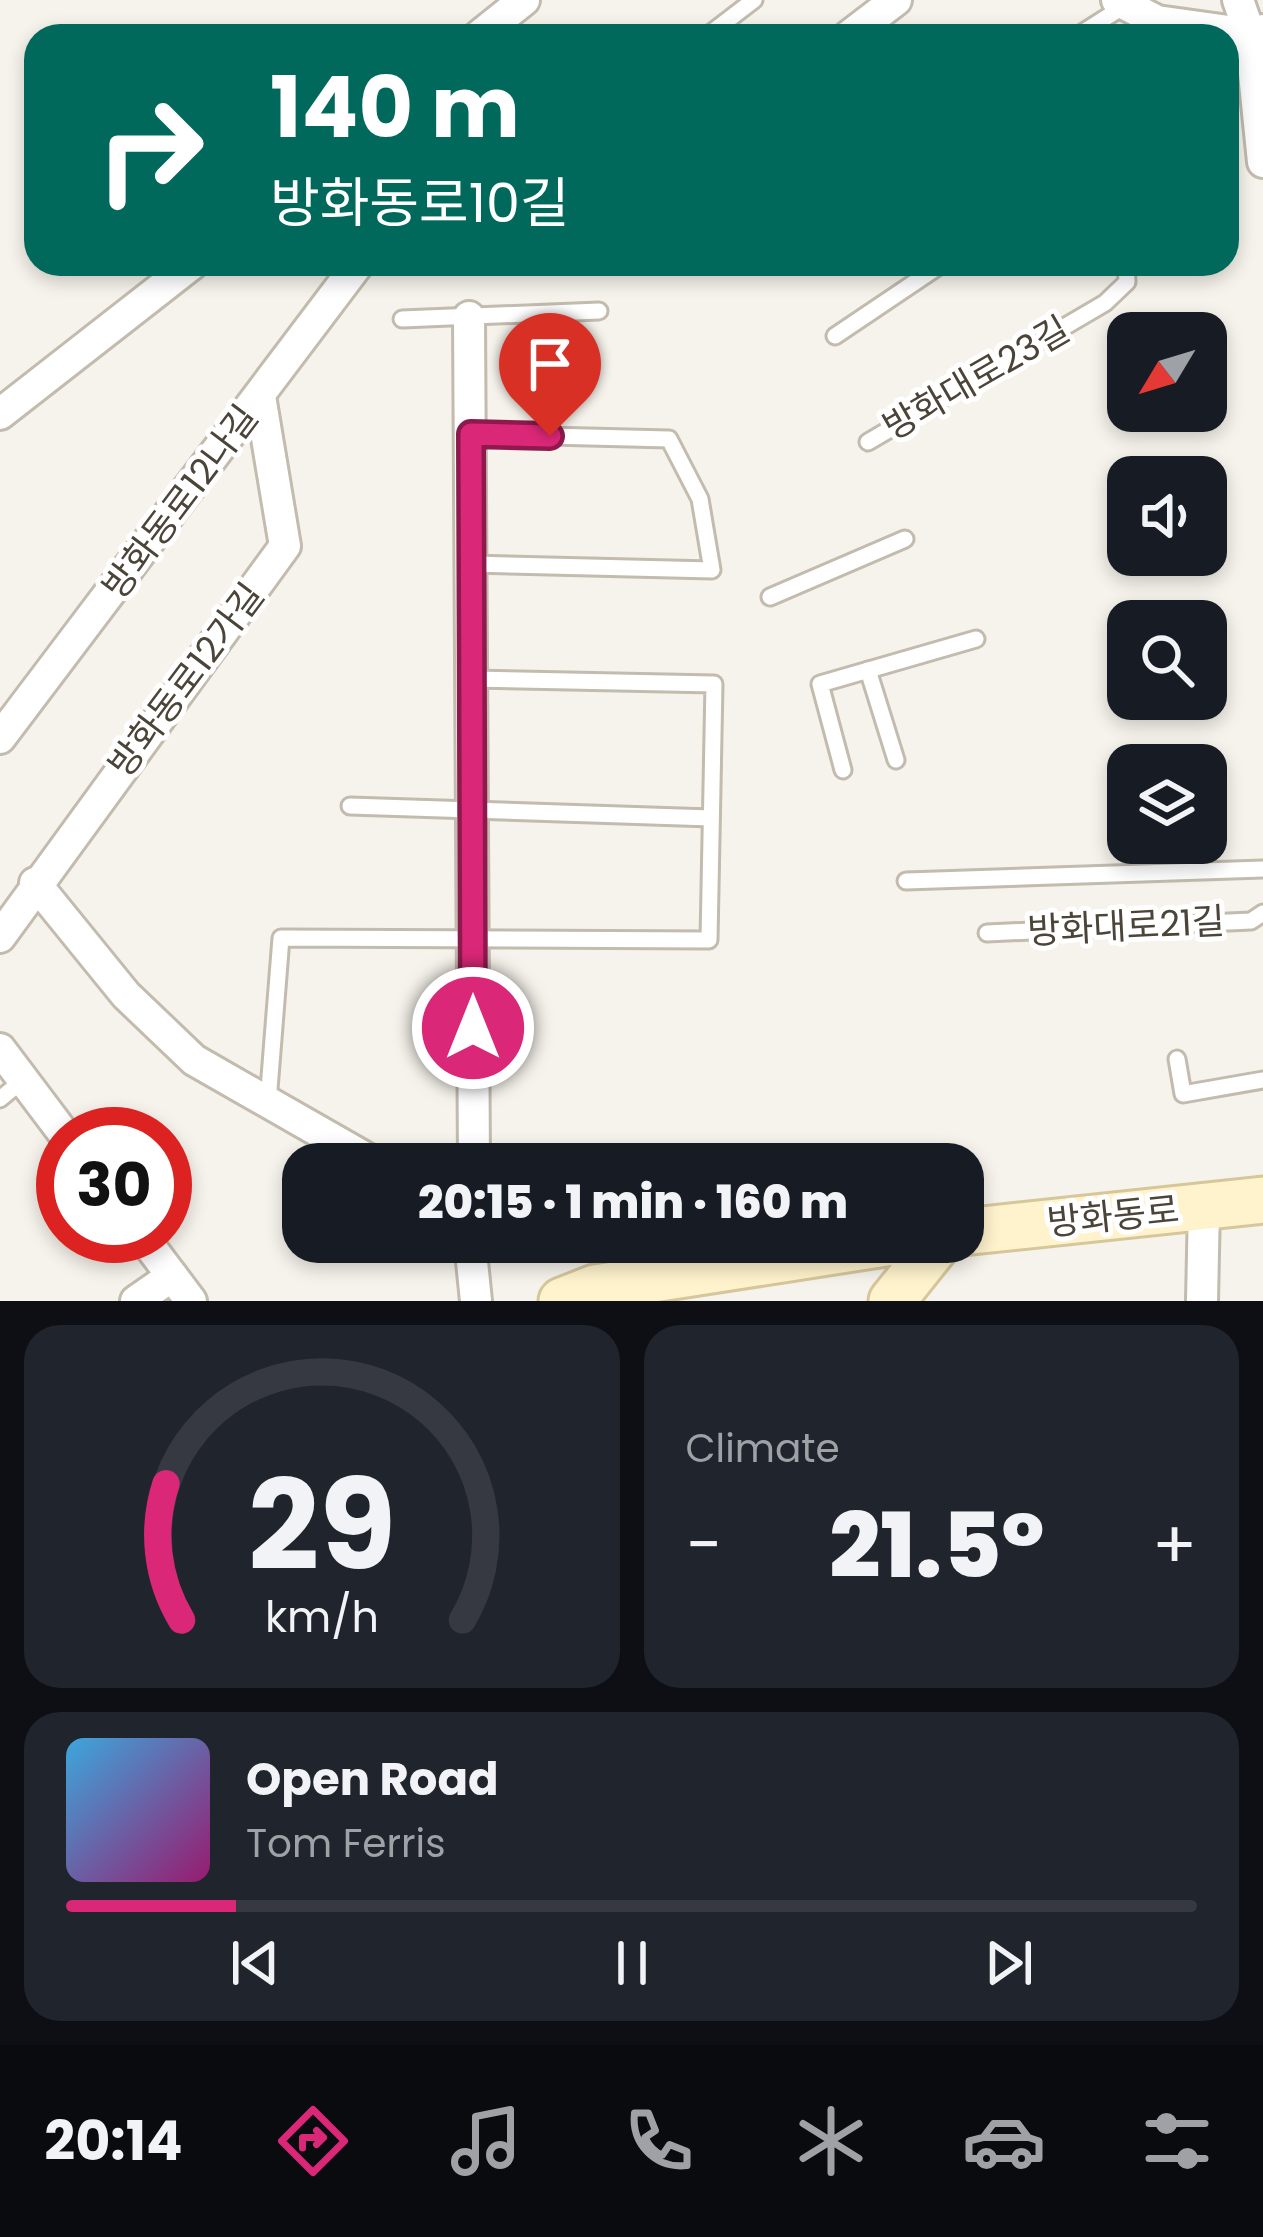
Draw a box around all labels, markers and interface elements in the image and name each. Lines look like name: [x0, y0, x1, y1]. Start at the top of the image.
text: 140 m: [270, 49, 520, 166]
icon: right: [72, 72, 228, 228]
text: 방화동로10길: [270, 165, 570, 241]
street label: 방화대로23길: [873, 304, 1079, 452]
north arrow: [1107, 312, 1227, 432]
map controls: [1107, 312, 1227, 864]
pin: [499, 313, 601, 436]
icon: arrive: [517, 331, 583, 397]
street label: 방화동로12나길: [90, 394, 270, 610]
button: sound: [1107, 456, 1227, 576]
street label: 방화동로12가길: [96, 572, 276, 788]
button: search: [1107, 600, 1227, 720]
button: layers: [1107, 744, 1227, 864]
street label: 방화대로21길: [1026, 895, 1226, 957]
position arrow: [410, 965, 536, 1091]
speed limit sign: 30: [36, 1107, 192, 1263]
text: 20:15 · 1 min · 160 m: [418, 1171, 848, 1234]
street label: 방화동로: [1044, 1184, 1182, 1248]
text: Climate: [686, 1421, 840, 1476]
text: 29: [248, 1438, 396, 1613]
text: 21.5°: [829, 1482, 1045, 1609]
text: −: [686, 1499, 722, 1591]
text: +: [1152, 1499, 1197, 1591]
text: km/h: [265, 1586, 379, 1646]
text: Open Road: [246, 1748, 499, 1811]
text: Tom Ferris: [246, 1816, 446, 1871]
icon: previous: [222, 1930, 288, 1996]
icon: pause: [599, 1930, 665, 1996]
icon: next: [976, 1930, 1042, 1996]
icon: directions: [271, 2099, 355, 2183]
icon: music: [444, 2099, 528, 2183]
icon: phone: [617, 2099, 701, 2183]
icon: climate: [789, 2099, 873, 2183]
icon: car: [962, 2099, 1046, 2183]
icon: filters: [1135, 2099, 1219, 2183]
text: 20:14: [44, 2103, 183, 2179]

